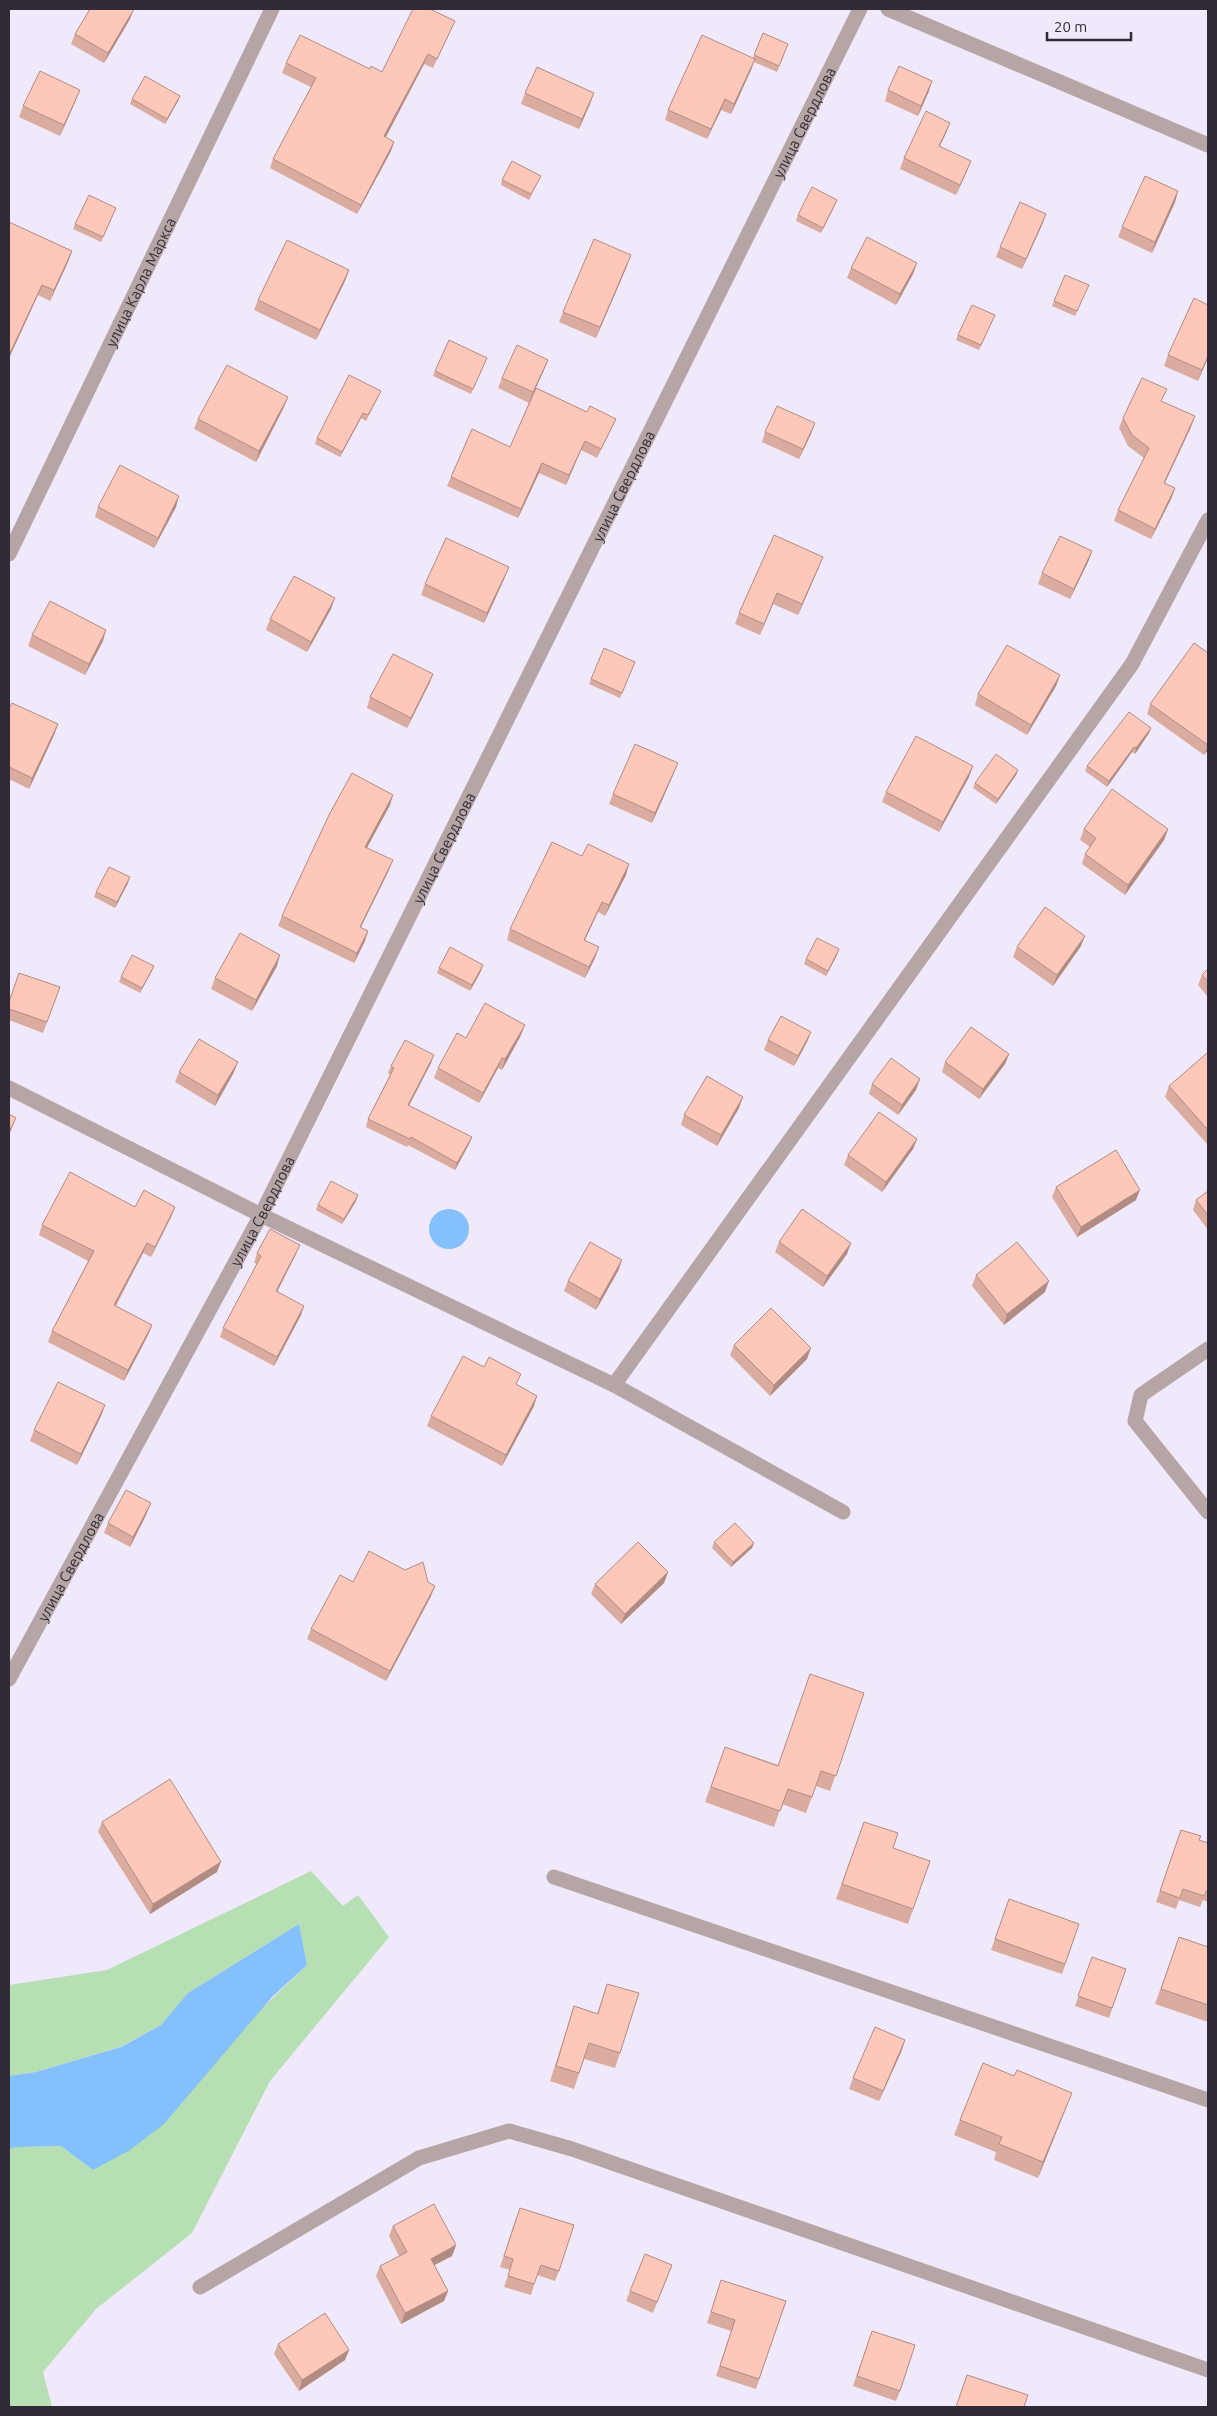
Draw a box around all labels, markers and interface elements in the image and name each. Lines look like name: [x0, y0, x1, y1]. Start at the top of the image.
scale bar: [1047, 10, 1131, 42]
text: 20 m: [1054, 18, 1087, 35]
street label: улица Свердлова: [769, 64, 838, 181]
street label: улица Карла Маркса: [102, 214, 179, 350]
street label: улица Свердлова: [588, 428, 658, 544]
street label: улица Свердлова: [409, 790, 478, 906]
street label: улица Свердлова: [226, 1153, 297, 1269]
street label: улица Свердлова: [34, 1509, 107, 1624]

